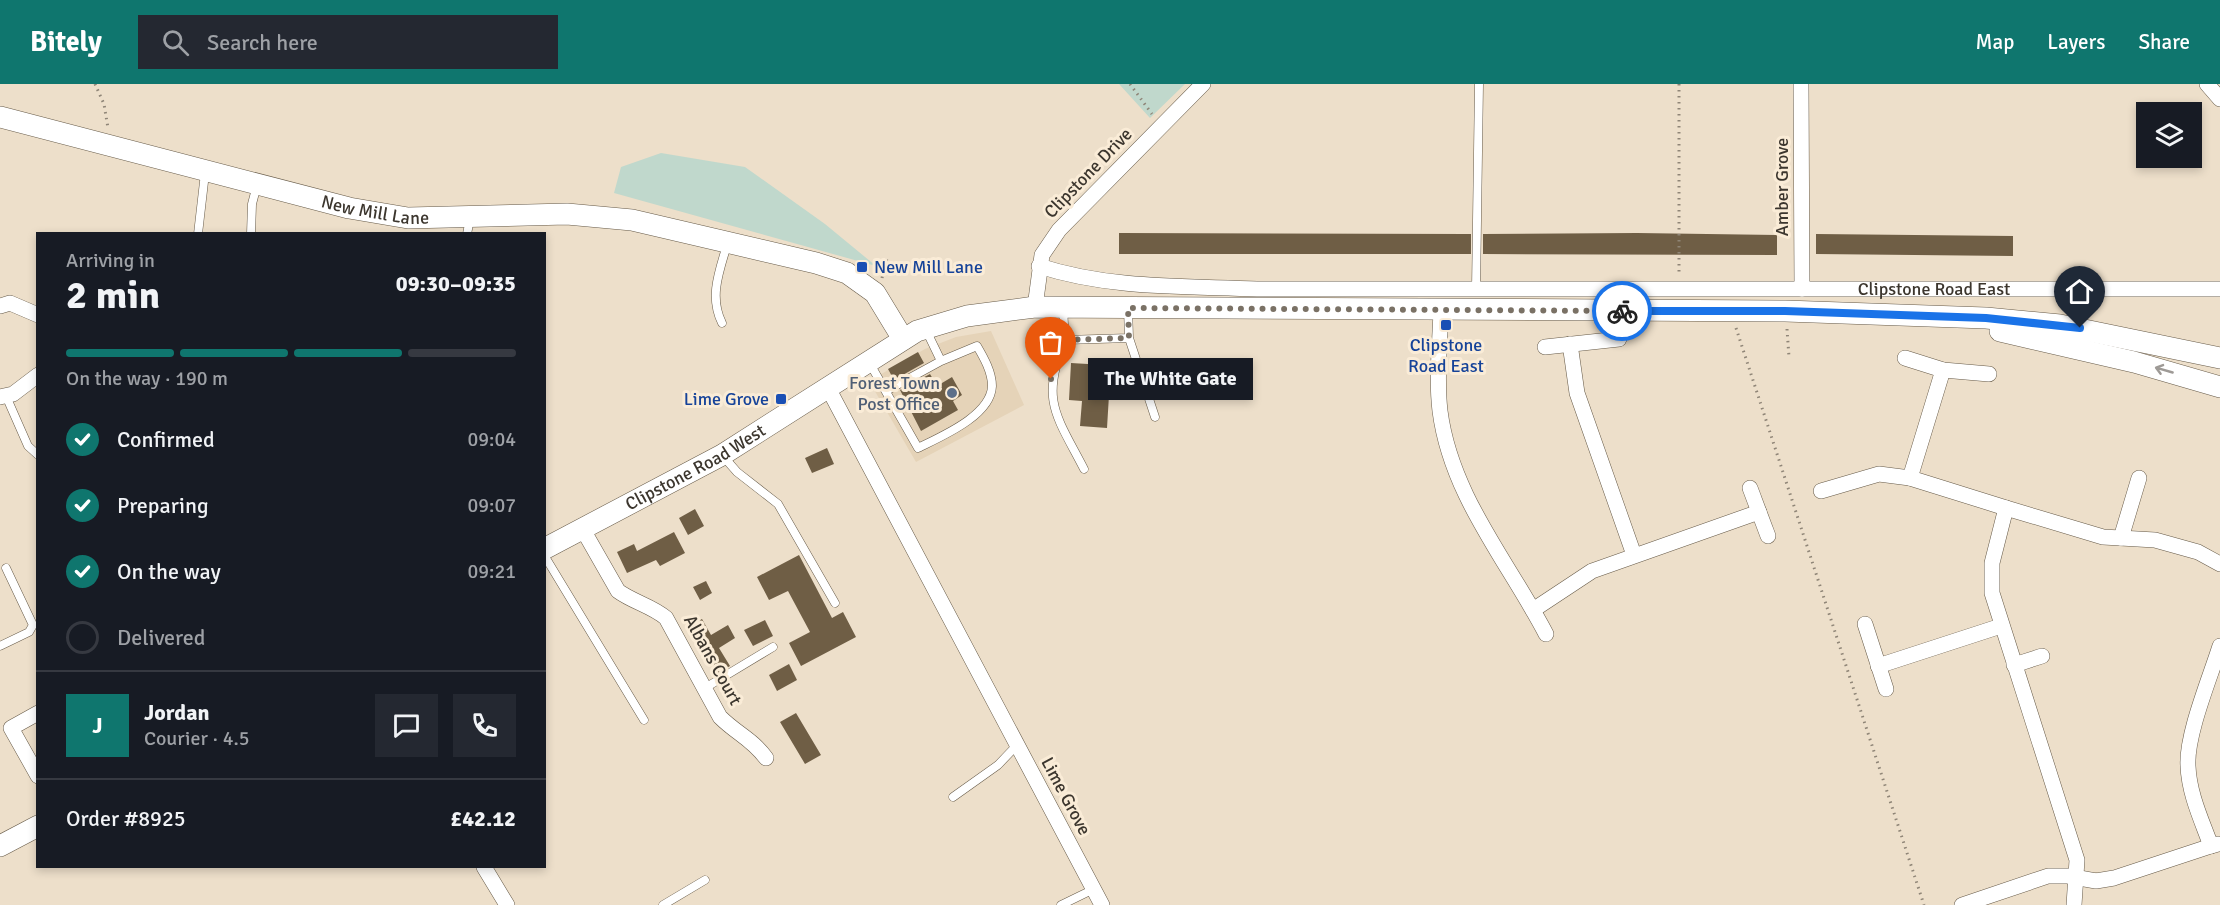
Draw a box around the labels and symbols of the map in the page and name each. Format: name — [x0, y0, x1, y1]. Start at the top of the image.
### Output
street label: Clipstone Drive — [1039, 123, 1137, 223]
street label: Amber Grove — [1771, 138, 1793, 236]
street label: New Mill Lane — [319, 190, 429, 229]
place label: New Mill Lane — [874, 256, 983, 278]
marker: New Mill Lane — [855, 260, 869, 274]
pin — [2054, 266, 2105, 328]
street label: Clipstone Road East — [1858, 278, 2010, 300]
courier — [1592, 281, 1652, 341]
pin — [1025, 317, 1076, 379]
marker: Clipstone Road East — [1439, 318, 1453, 332]
place label: Clipstone Road East — [1408, 334, 1484, 377]
callout: The White Gate — [1087, 358, 1252, 400]
one-way arrow — [2155, 364, 2174, 376]
place label: Forest Town Post Office — [849, 372, 940, 415]
marker: Forest Town Post Office — [945, 386, 959, 400]
place label: Lime Grove — [684, 388, 769, 410]
marker: Lime Grove — [774, 392, 788, 406]
street label: Clipstone Road West — [622, 419, 769, 515]
street label: Albans Court — [679, 611, 747, 709]
street label: Lime Grove — [1036, 753, 1096, 839]

